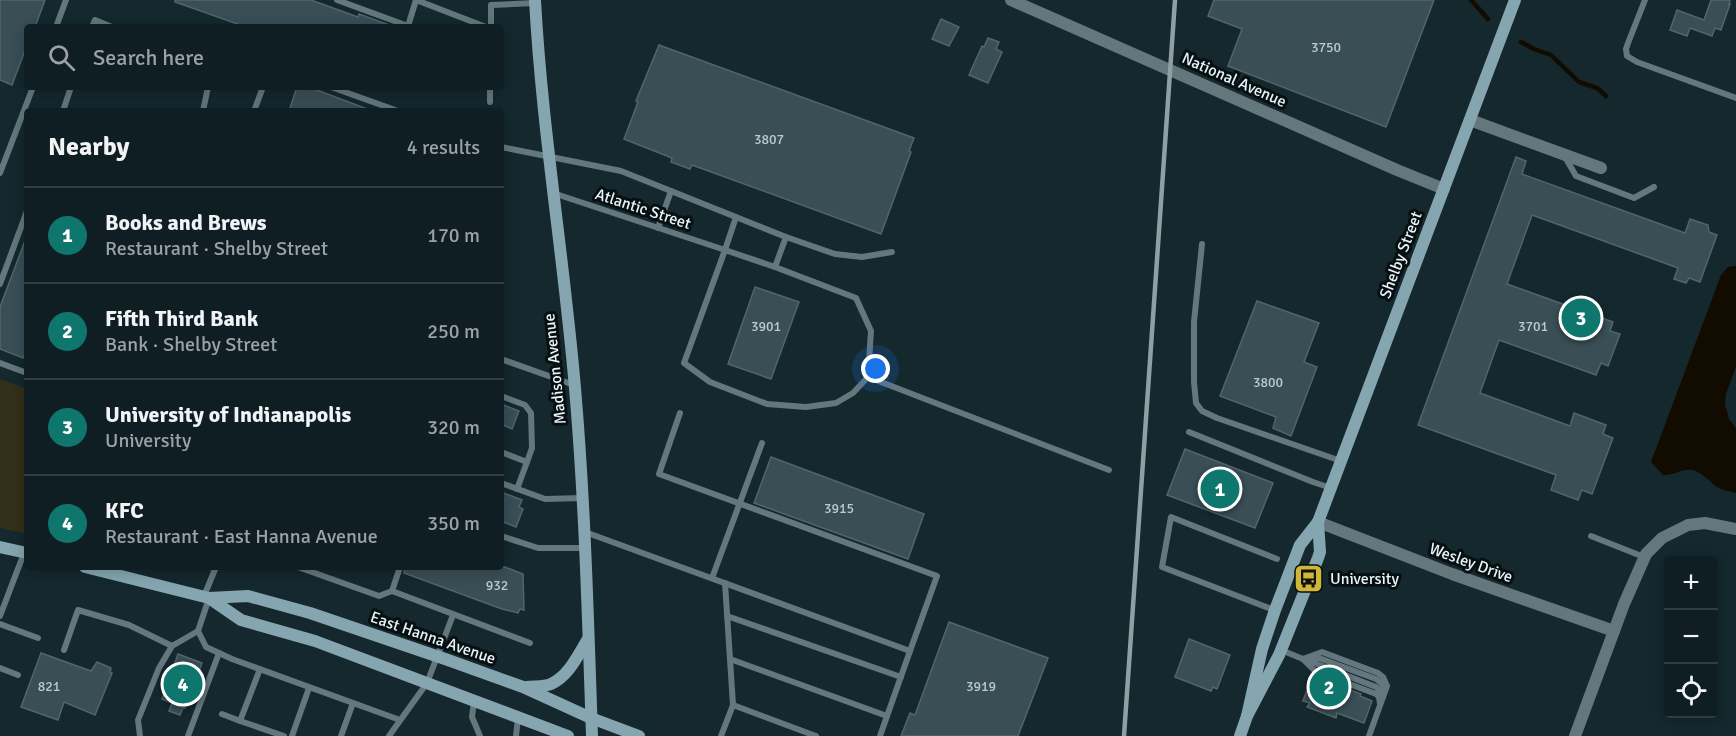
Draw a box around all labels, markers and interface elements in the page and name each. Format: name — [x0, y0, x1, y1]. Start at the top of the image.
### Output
search box — [24, 24, 504, 90]
house number: 3750 — [1311, 39, 1341, 56]
icon: search — [45, 41, 78, 74]
text: Search here — [93, 44, 204, 71]
street label: National Avenue — [1179, 48, 1289, 112]
text: Nearby — [48, 131, 129, 163]
house number: 3807 — [754, 131, 784, 148]
text: 4 results — [407, 135, 480, 160]
street label: Atlantic Street — [593, 184, 694, 234]
street label: Shelby Street — [1375, 208, 1427, 301]
text: Books and Brews — [105, 209, 267, 236]
text: 1 — [62, 223, 73, 248]
text: 170 m — [427, 223, 480, 248]
text: Restaurant · Shelby Street — [105, 236, 328, 261]
pin: 3 — [1562, 296, 1600, 340]
text: Fifth Third Bank — [105, 305, 258, 332]
street label: Madison Avenue — [539, 313, 571, 425]
house number: 3901 — [751, 318, 781, 335]
house number: 3701 — [1518, 318, 1548, 335]
text: 2 — [62, 319, 73, 344]
text: 250 m — [427, 319, 480, 344]
text: Bank · Shelby Street — [105, 332, 277, 357]
your location — [861, 354, 890, 383]
house number: 3800 — [1253, 374, 1283, 391]
text: University of Indianapolis — [105, 401, 351, 428]
text: 3 — [62, 415, 73, 440]
text: 320 m — [427, 415, 480, 440]
text: University — [105, 428, 191, 453]
pin: 1 — [1200, 466, 1240, 512]
text: KFC — [105, 497, 144, 524]
house number: 3915 — [824, 500, 854, 517]
text: 4 — [62, 511, 73, 536]
text: 350 m — [427, 511, 480, 536]
text: Restaurant · East Hanna Avenue — [105, 524, 378, 549]
street label: Wesley Drive — [1427, 539, 1515, 587]
map controls — [1664, 556, 1718, 718]
button: + — [1664, 556, 1718, 610]
bus stop icon: University — [1293, 563, 1325, 595]
place label: University — [1330, 569, 1400, 589]
house number: 932 — [486, 577, 508, 594]
street label: East Hanna Avenue — [368, 607, 498, 669]
button: − — [1664, 610, 1718, 664]
pin: 4 — [164, 662, 202, 706]
pin: 2 — [1310, 664, 1348, 710]
button: locate — [1664, 664, 1718, 718]
house number: 821 — [38, 678, 60, 695]
house number: 3919 — [966, 678, 996, 695]

